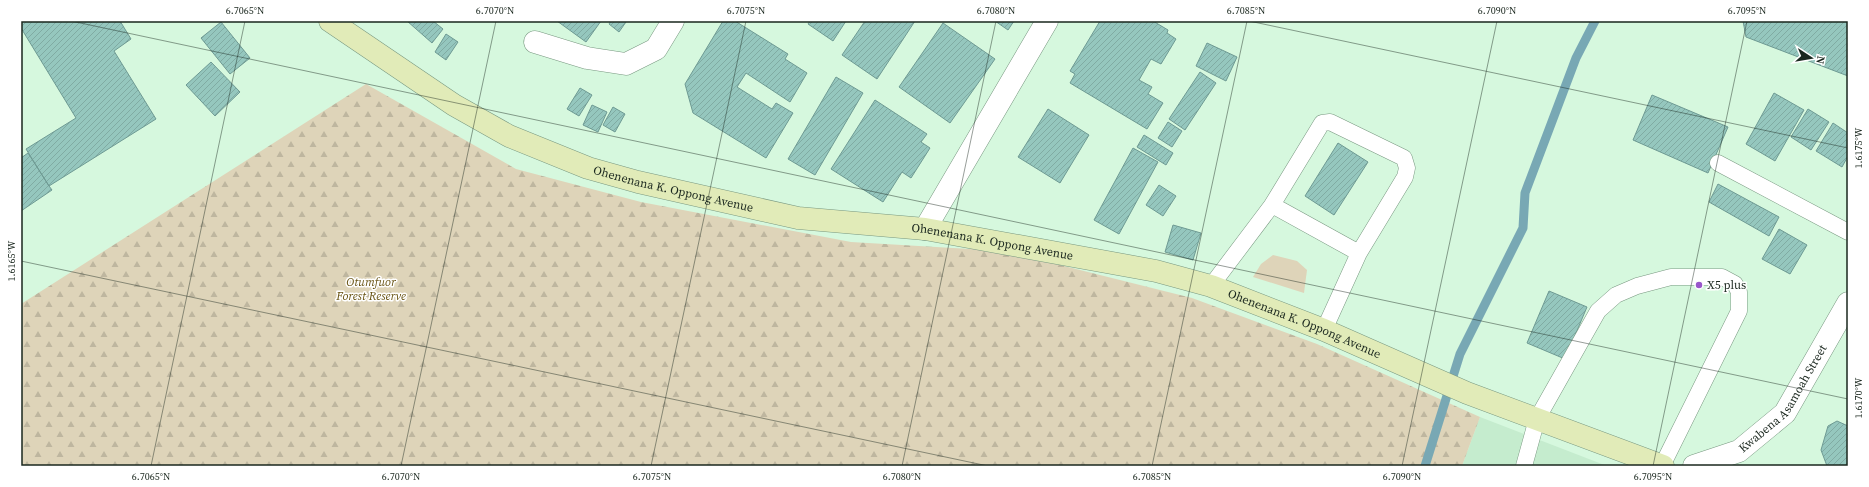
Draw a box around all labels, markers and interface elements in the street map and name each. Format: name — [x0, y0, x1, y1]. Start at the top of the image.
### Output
text: 6.7065°N — [226, 4, 264, 17]
text: 6.7070°N — [476, 4, 514, 17]
text: 6.7075°N — [727, 4, 765, 17]
text: 6.7080°N — [977, 4, 1015, 17]
text: 6.7085°N — [1227, 4, 1265, 17]
text: 6.7090°N — [1478, 4, 1516, 17]
text: 6.7095°N — [1728, 4, 1766, 17]
north arrow — [1791, 38, 1831, 78]
text: N — [1812, 54, 1828, 65]
text: 1.6175°W — [1852, 127, 1865, 168]
street label: Ohenenana K. Oppong Avenue — [592, 162, 755, 216]
street label: Ohenenana K. Oppong Avenue — [911, 220, 1074, 264]
text: 1.6165°W — [5, 240, 18, 281]
park label: Otumfuor Forest Reserve — [335, 274, 406, 304]
place label: X5 plus — [1707, 277, 1746, 293]
marker: X5 plus — [1694, 280, 1704, 290]
street label: Ohenenana K. Oppong Avenue — [1226, 285, 1383, 362]
street label: Kwabena Asamoah Street — [1735, 342, 1831, 456]
text: 1.6170°W — [1852, 377, 1865, 418]
text: 6.7065°N — [132, 470, 170, 483]
text: 6.7070°N — [382, 470, 420, 483]
text: 6.7075°N — [633, 470, 671, 483]
text: 6.7080°N — [883, 470, 921, 483]
text: 6.7085°N — [1133, 470, 1171, 483]
text: 6.7090°N — [1383, 470, 1421, 483]
text: 6.7095°N — [1634, 470, 1672, 483]

